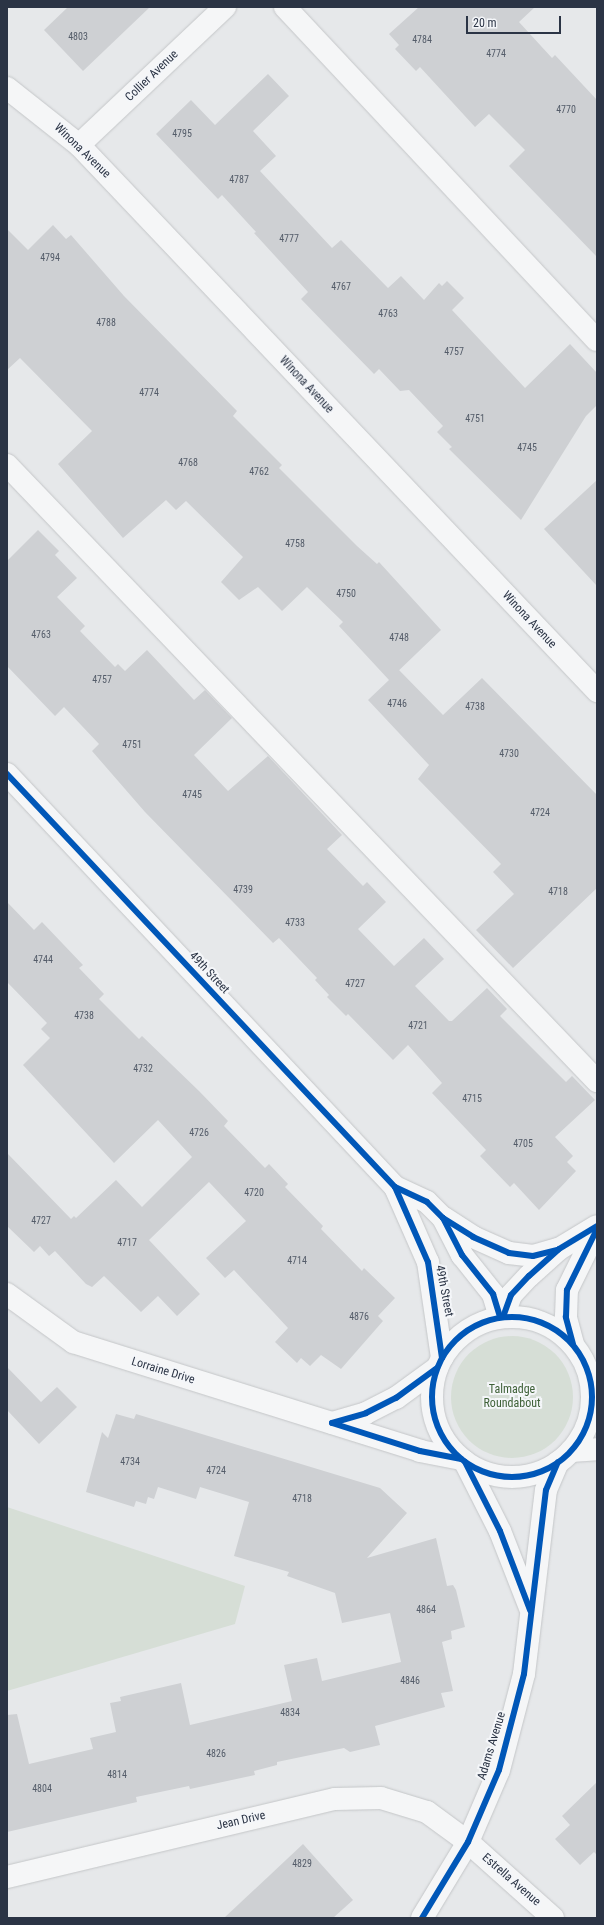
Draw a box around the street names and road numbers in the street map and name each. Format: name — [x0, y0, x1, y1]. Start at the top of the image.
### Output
street label: Collier Avenue — [123, 47, 181, 105]
street label: Winona Avenue — [51, 121, 113, 181]
street label: Winona Avenue — [276, 354, 336, 416]
street label: Winona Avenue — [499, 589, 559, 651]
street label: 49th Street — [186, 949, 232, 997]
street label: 49th Street — [432, 1264, 456, 1318]
street label: Lorraine Drive — [130, 1355, 196, 1387]
street label: Adams Avenue — [475, 1710, 509, 1782]
street label: Jean Drive — [215, 1808, 267, 1834]
street label: Estrella Avenue — [479, 1851, 543, 1909]

